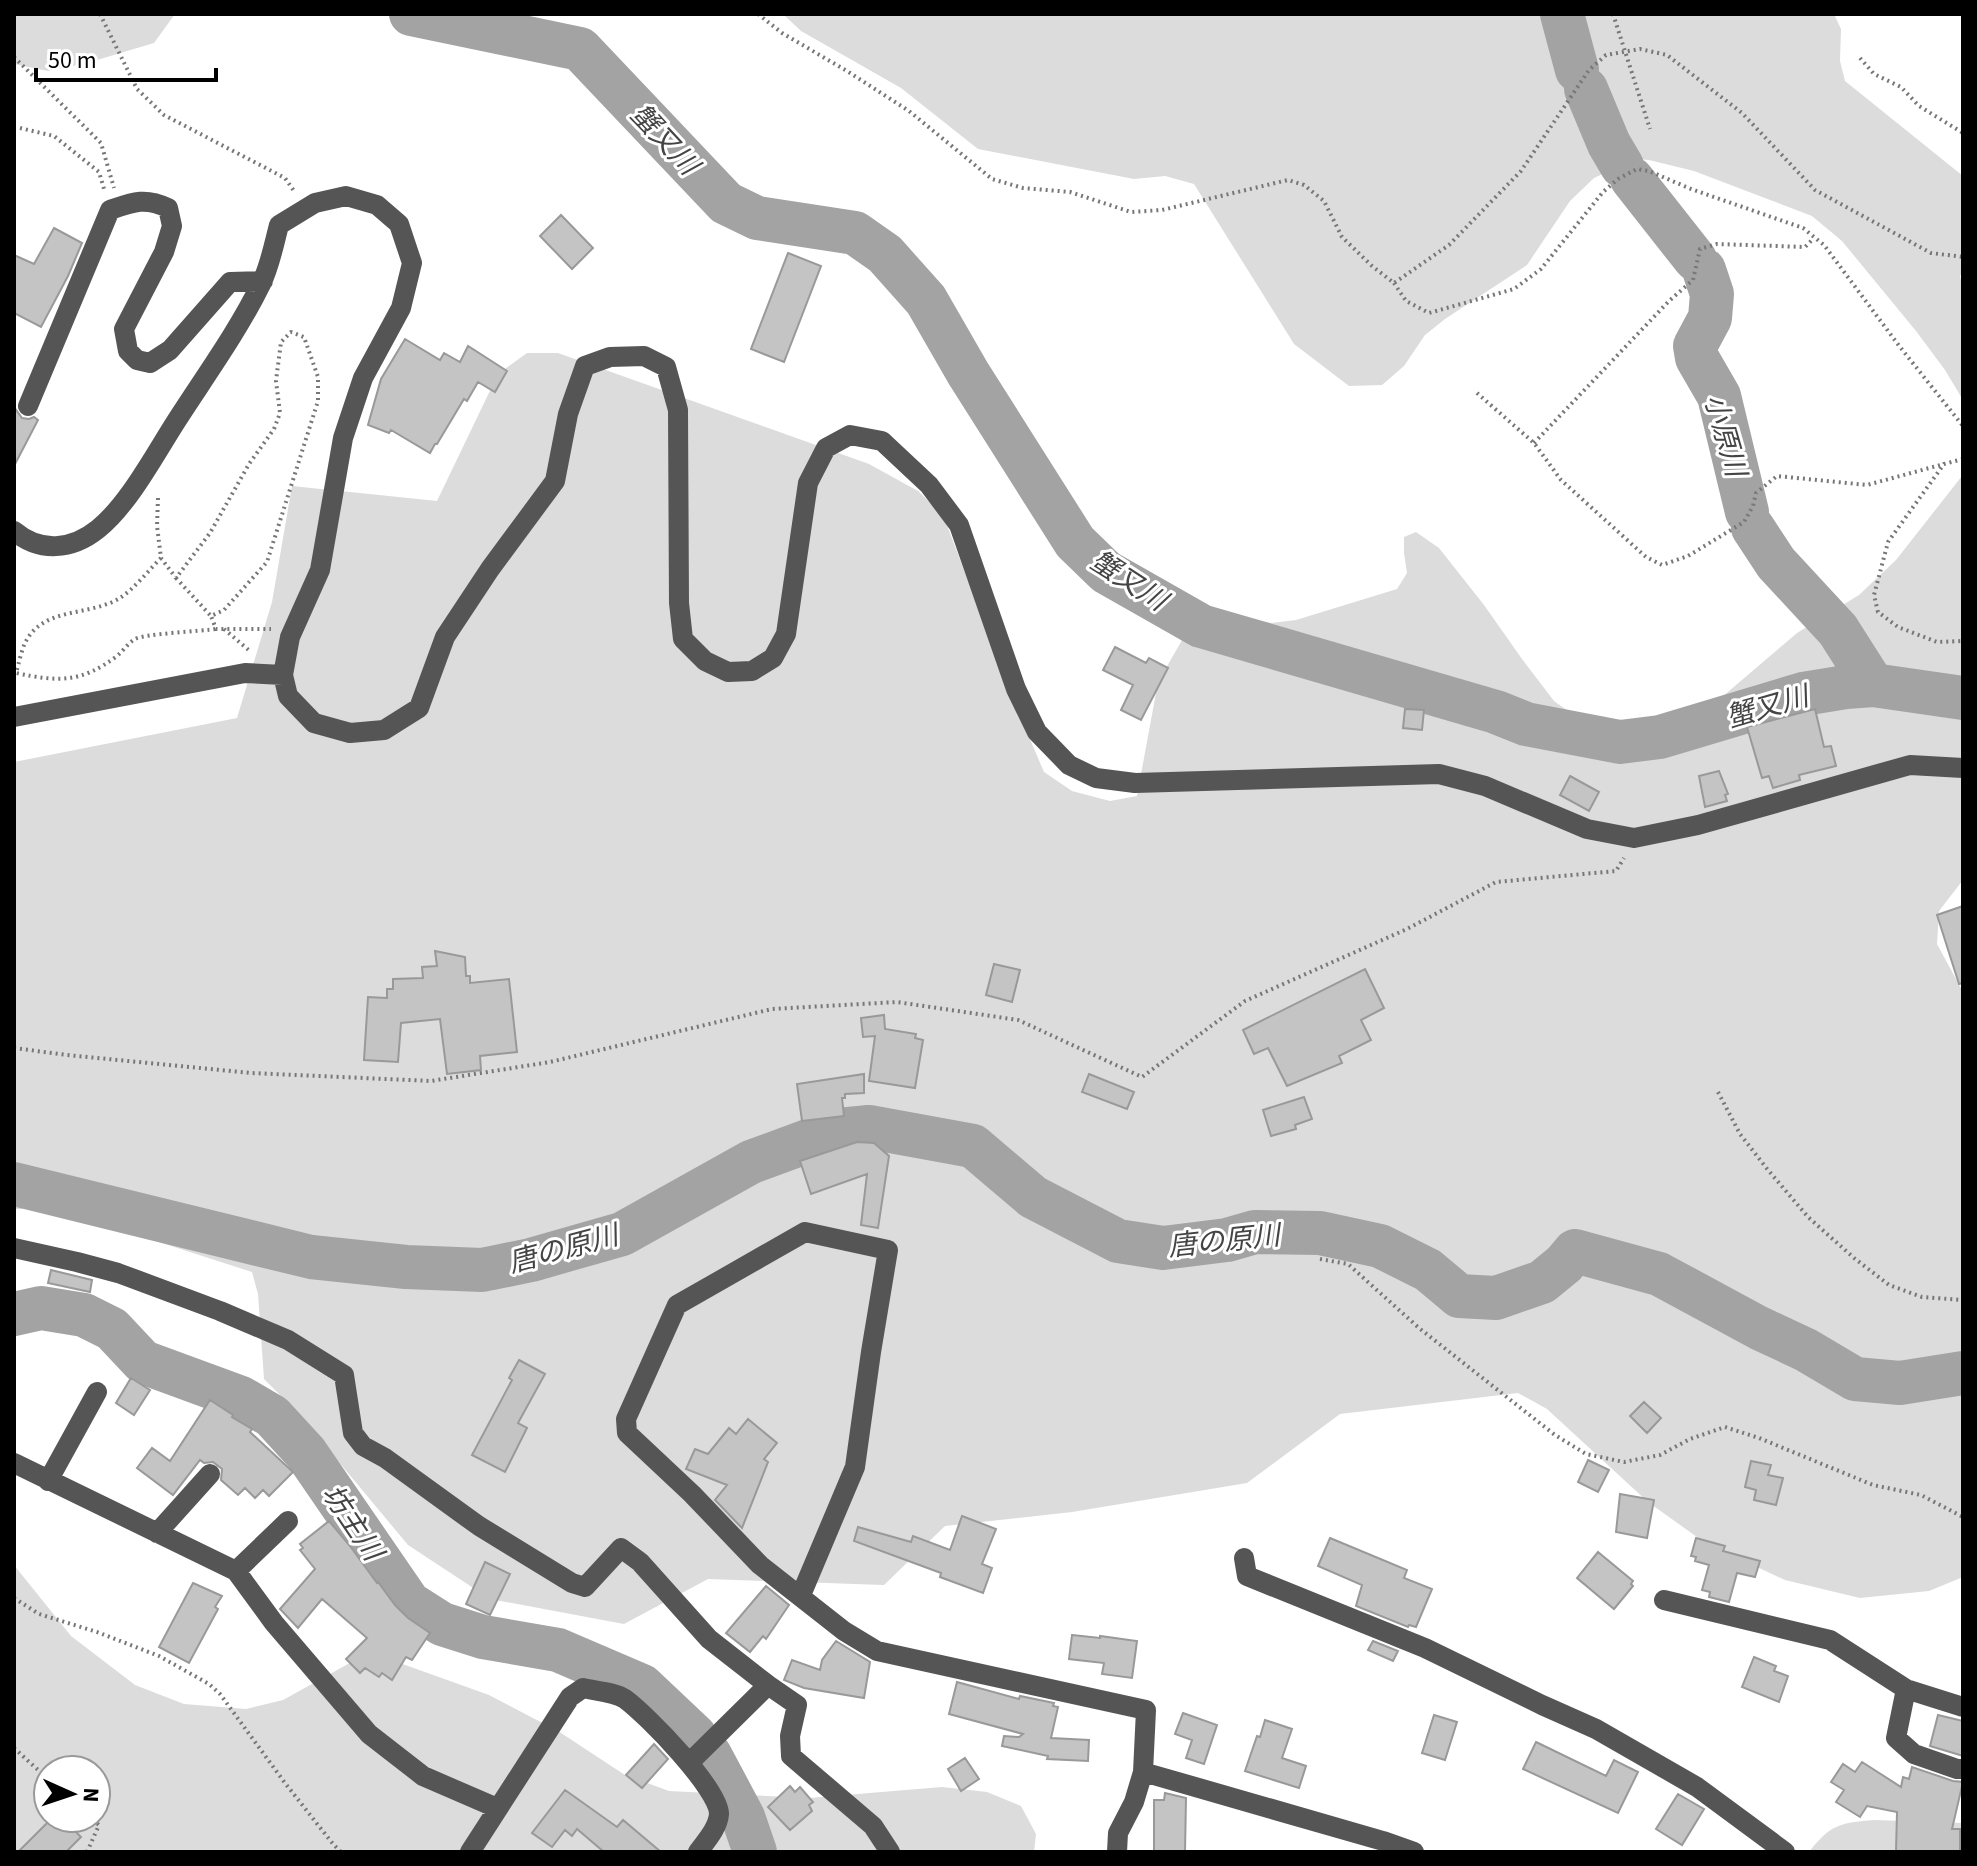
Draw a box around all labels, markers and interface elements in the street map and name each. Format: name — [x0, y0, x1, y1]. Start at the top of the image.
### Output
scale bar — [36, 32, 216, 82]
text: 50 m — [48, 43, 97, 78]
water label: 蟹又川 — [621, 95, 710, 186]
water label: 小原川 — [1694, 389, 1757, 484]
water label: 蟹又川 — [1082, 541, 1177, 622]
water label: 蟹又川 — [1721, 675, 1816, 738]
water label: 唐の原川 — [504, 1214, 625, 1283]
water label: 唐の原川 — [1166, 1215, 1285, 1267]
water label: 坊主川 — [312, 1477, 394, 1571]
north arrow — [32, 1754, 112, 1834]
text: N — [75, 1787, 107, 1803]

